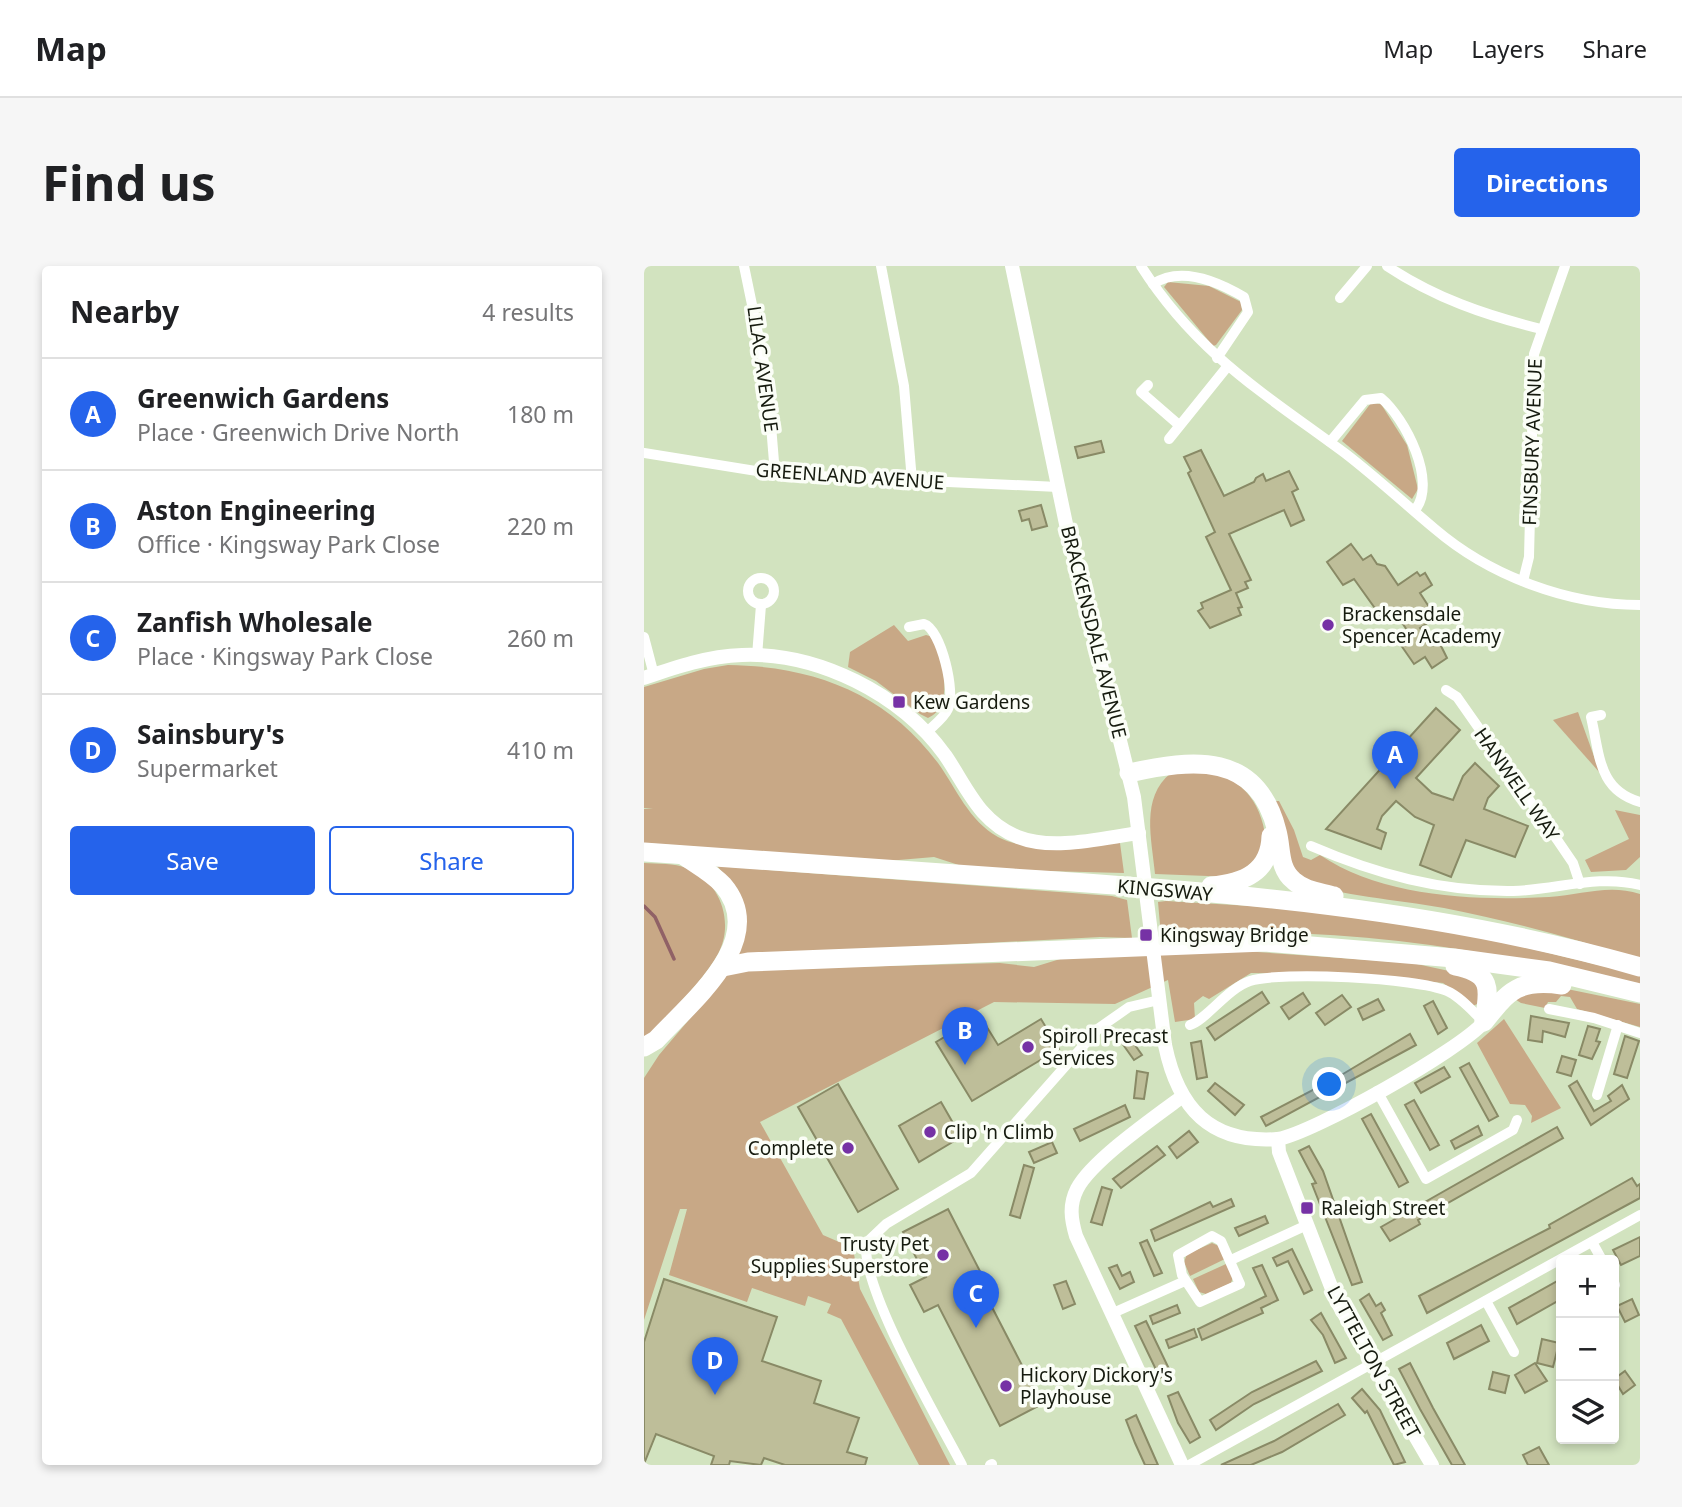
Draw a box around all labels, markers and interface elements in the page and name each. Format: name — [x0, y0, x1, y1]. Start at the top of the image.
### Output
text: Map — [35, 26, 107, 71]
text: Map — [1383, 32, 1433, 65]
text: Layers — [1471, 32, 1545, 65]
text: Share — [1583, 32, 1647, 65]
button: Directions — [1454, 148, 1640, 217]
text: Find us — [42, 149, 216, 215]
text: Nearby — [70, 291, 179, 332]
text: 4 results — [482, 296, 574, 328]
street label: LILAC AVENUE — [741, 304, 785, 434]
street label: FINSBURY AVENUE — [1516, 358, 1548, 526]
text: Greenwich Gardens — [137, 380, 389, 416]
text: A — [85, 398, 101, 430]
text: 180 m — [507, 398, 574, 430]
text: Place · Greenwich Drive North — [137, 416, 459, 448]
street label: GREENLAND AVENUE — [755, 456, 945, 496]
text: Aston Engineering — [137, 492, 376, 528]
text: B — [85, 510, 101, 542]
text: 220 m — [507, 510, 574, 542]
street label: BRACKENSDALE AVENUE — [1055, 523, 1133, 741]
text: Office · Kingsway Park Close — [137, 528, 440, 560]
place label: Brackensdale Spencer Academy — [1342, 601, 1501, 649]
text: Zanfish Wholesale — [137, 604, 373, 640]
marker: Brackensdale Spencer Academy — [1320, 617, 1336, 633]
text: C — [86, 622, 100, 654]
text: 260 m — [507, 622, 574, 654]
text: Place · Kingsway Park Close — [137, 640, 433, 672]
place label: Kew Gardens — [913, 689, 1030, 715]
marker: Kew Gardens — [891, 694, 907, 710]
text: Sainsbury's — [137, 716, 285, 752]
street label: HANWELL WAY — [1468, 722, 1566, 846]
pin: A — [1372, 731, 1418, 789]
text: D — [85, 734, 101, 766]
text: 410 m — [507, 734, 574, 766]
text: Supermarket — [137, 752, 278, 784]
button: Save — [70, 826, 315, 895]
button: Share — [329, 826, 574, 895]
street label: KINGSWAY — [1116, 873, 1214, 907]
place label: Kingsway Bridge — [1160, 922, 1309, 948]
marker: Kingsway Bridge — [1138, 927, 1154, 943]
pin: B — [942, 1007, 988, 1065]
place label: Spiroll Precast Services — [1042, 1023, 1168, 1071]
marker: Spiroll Precast Services — [1020, 1039, 1036, 1055]
your location — [1312, 1067, 1346, 1101]
place label: Clip 'n Climb — [944, 1119, 1054, 1145]
marker: Clip 'n Climb — [922, 1124, 938, 1140]
place label: Complete — [748, 1135, 834, 1161]
marker: Complete — [840, 1140, 856, 1156]
place label: Raleigh Street — [1321, 1195, 1446, 1221]
marker: Raleigh Street — [1299, 1200, 1315, 1216]
place label: Trusty Pet Supplies Superstore — [751, 1231, 929, 1279]
marker: Trusty Pet Supplies Superstore — [935, 1247, 951, 1263]
map controls — [1556, 1255, 1619, 1444]
button: + — [1556, 1255, 1619, 1318]
pin: C — [953, 1270, 999, 1328]
street label: LYTTELTON STREET — [1321, 1281, 1427, 1443]
button: − — [1556, 1318, 1619, 1381]
pin: D — [692, 1337, 738, 1395]
place label: Hickory Dickory's Playhouse — [1020, 1362, 1173, 1410]
marker: Hickory Dickory's Playhouse — [998, 1378, 1014, 1394]
button: layers — [1556, 1381, 1619, 1444]

